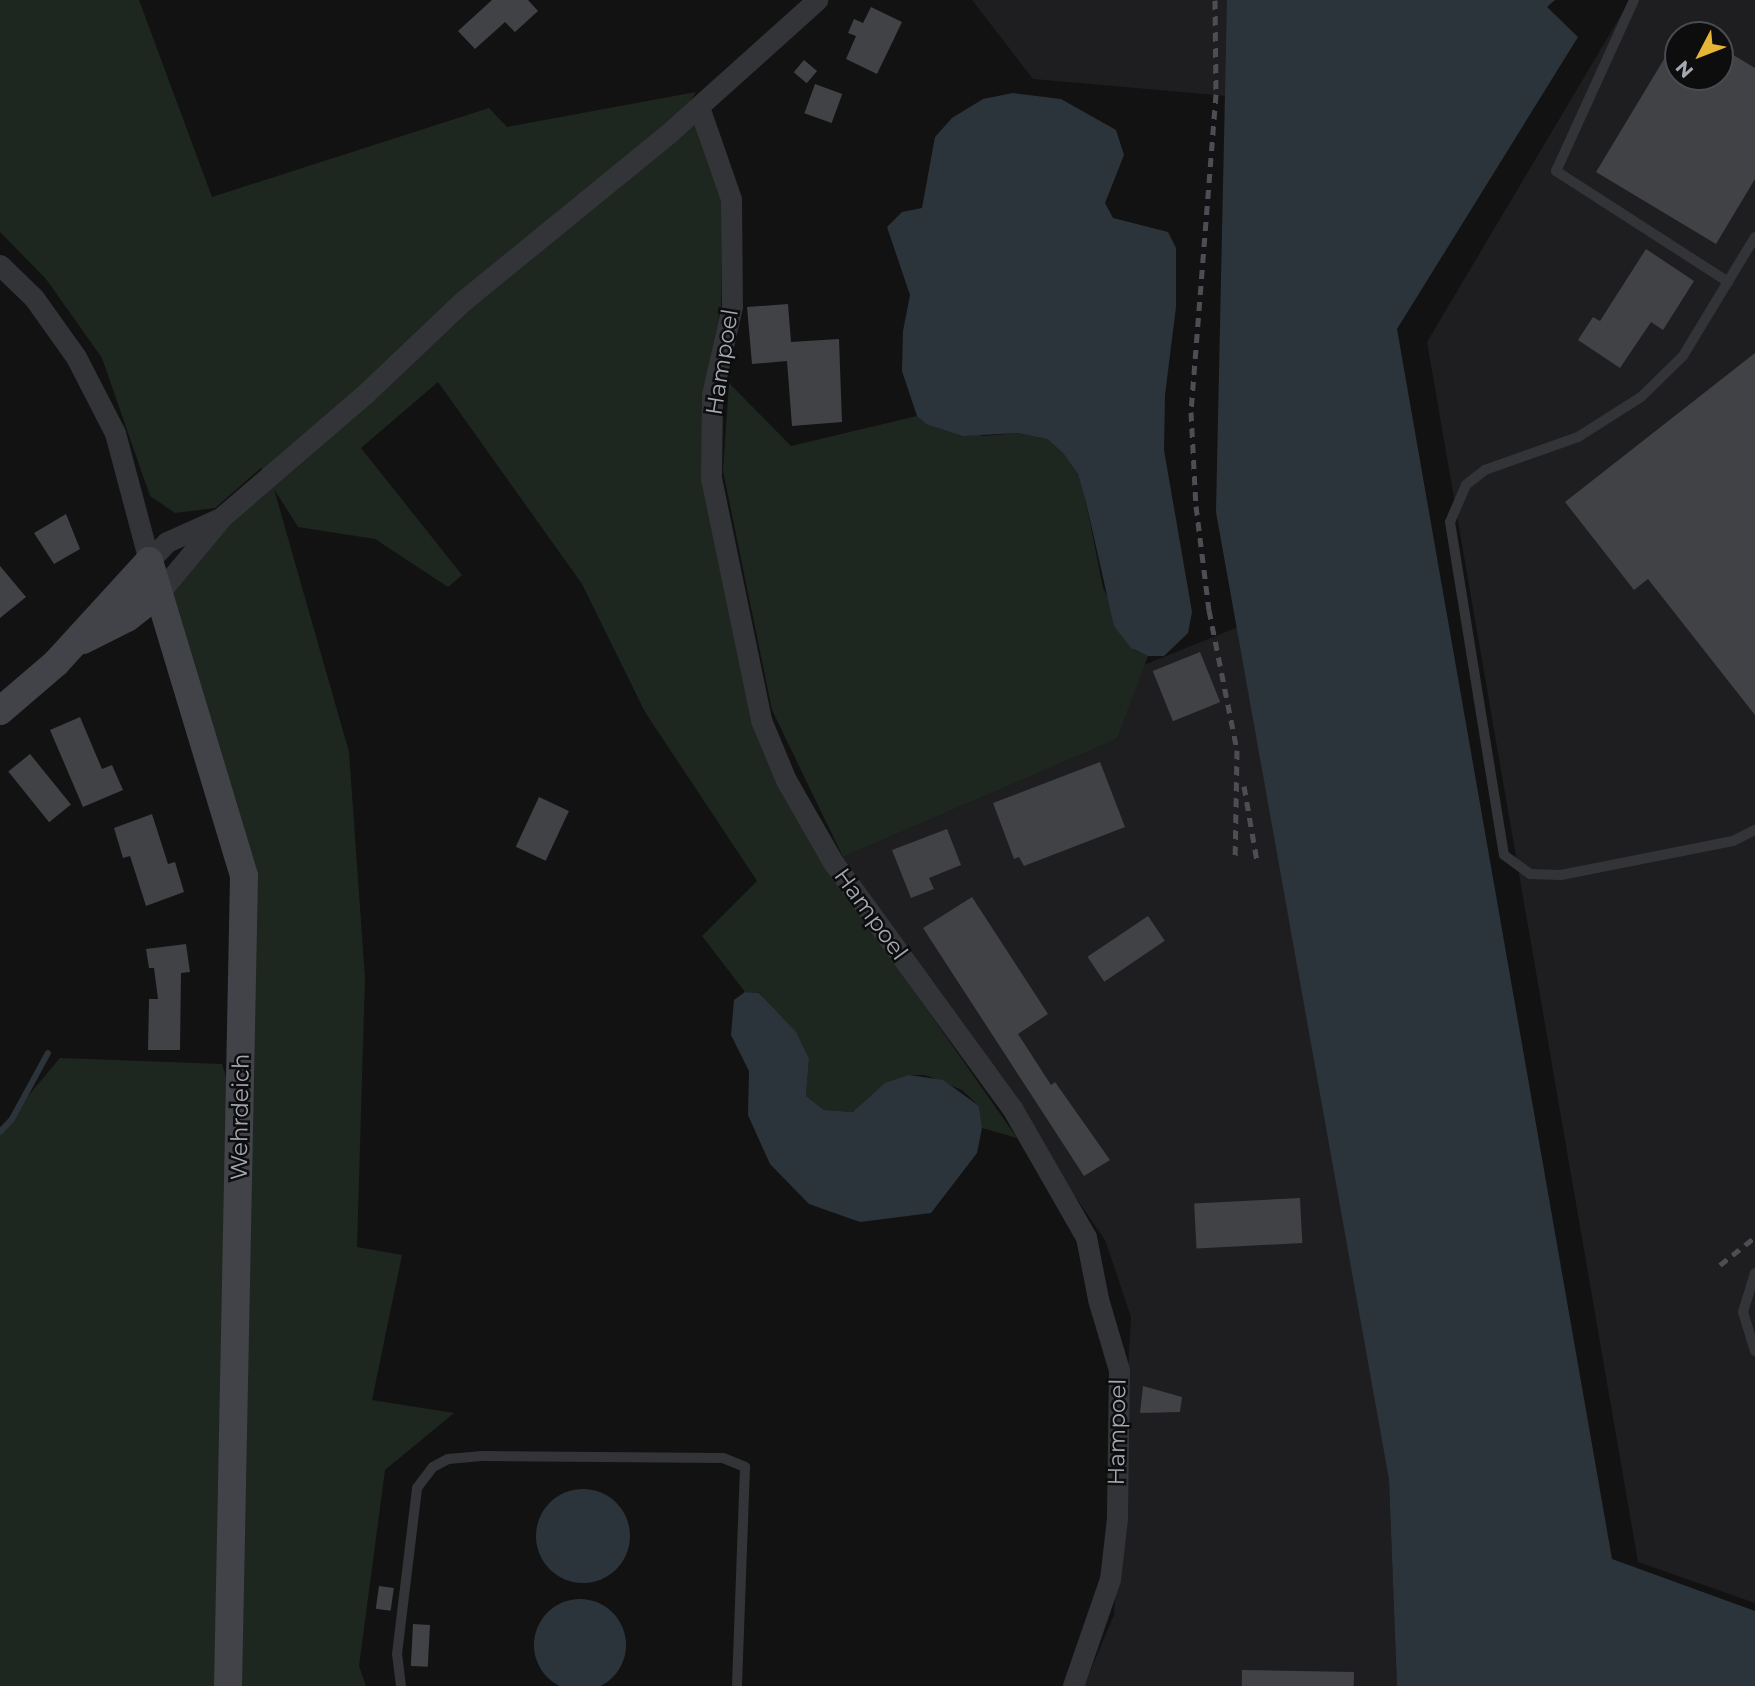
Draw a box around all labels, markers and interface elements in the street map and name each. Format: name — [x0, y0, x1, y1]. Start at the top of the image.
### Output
north arrow — [1664, 21, 1734, 91]
text: N — [1671, 56, 1698, 82]
street label: Hampoel — [700, 307, 744, 417]
street label: Hampoel — [828, 863, 914, 965]
street label: Wehrdeich — [225, 1053, 255, 1181]
street label: Hampoel — [1102, 1378, 1132, 1486]

